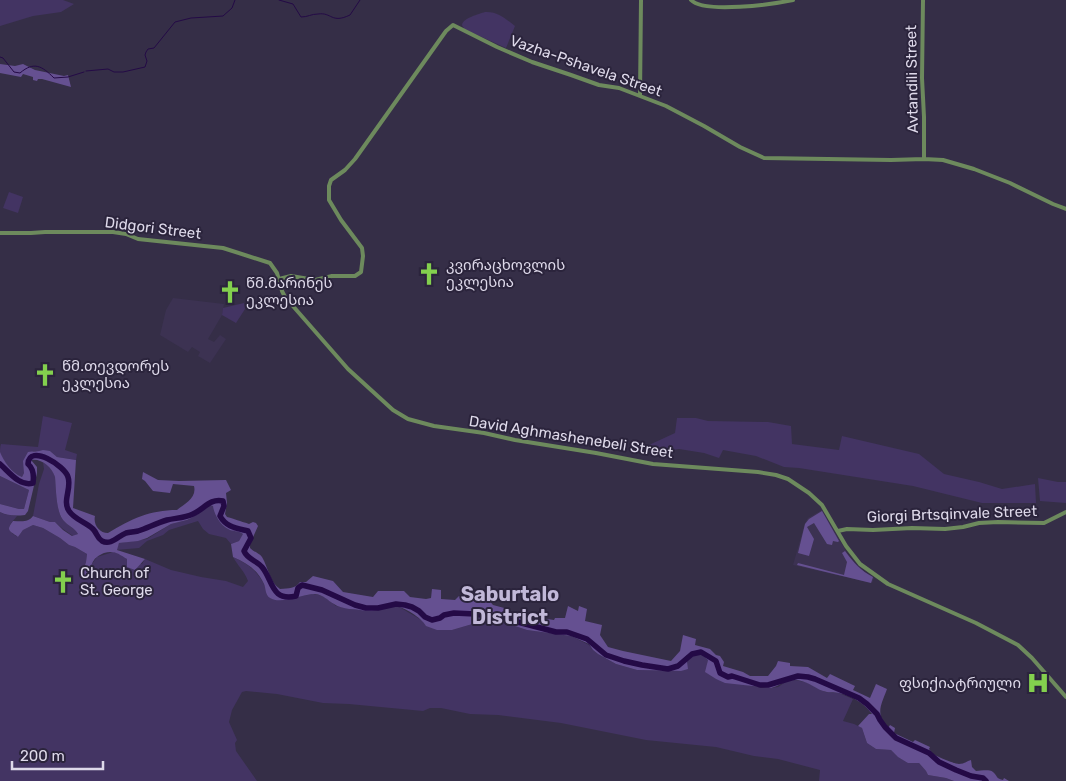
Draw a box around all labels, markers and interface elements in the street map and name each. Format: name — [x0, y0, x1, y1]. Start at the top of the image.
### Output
street label: Avtandili Street — [902, 25, 922, 133]
street label: Vazha-Pshavela Street — [508, 32, 664, 101]
street label: Didgori Street — [104, 213, 202, 243]
place label: კვირაცხოვლის ეკლესია — [446, 256, 565, 291]
church icon: კვირაცხოვლის ეკლესია — [416, 261, 442, 287]
place label: წმ.მარინეს ეკლესია — [246, 274, 333, 309]
church icon: წმ.მარინეს ეკლესია — [217, 279, 243, 305]
place label: წმ.თევდორეს ეკლესია — [62, 357, 169, 392]
church icon: წმ.თევდორეს ეკლესია — [32, 362, 58, 388]
street label: David Aghmashenebeli Street — [468, 412, 675, 462]
street label: Giorgi Brtsqinvale Street — [867, 502, 1038, 526]
place label: Church of St. George — [80, 564, 153, 599]
church icon: Church of St. George — [50, 569, 76, 595]
district label: Saburtalo District — [461, 582, 559, 629]
hospital icon: ფსიქიატრიული — [1025, 670, 1051, 696]
place label: ფსიქიატრიული — [899, 674, 1021, 692]
scale bar — [12, 738, 104, 770]
text: 200 m — [20, 747, 65, 765]

